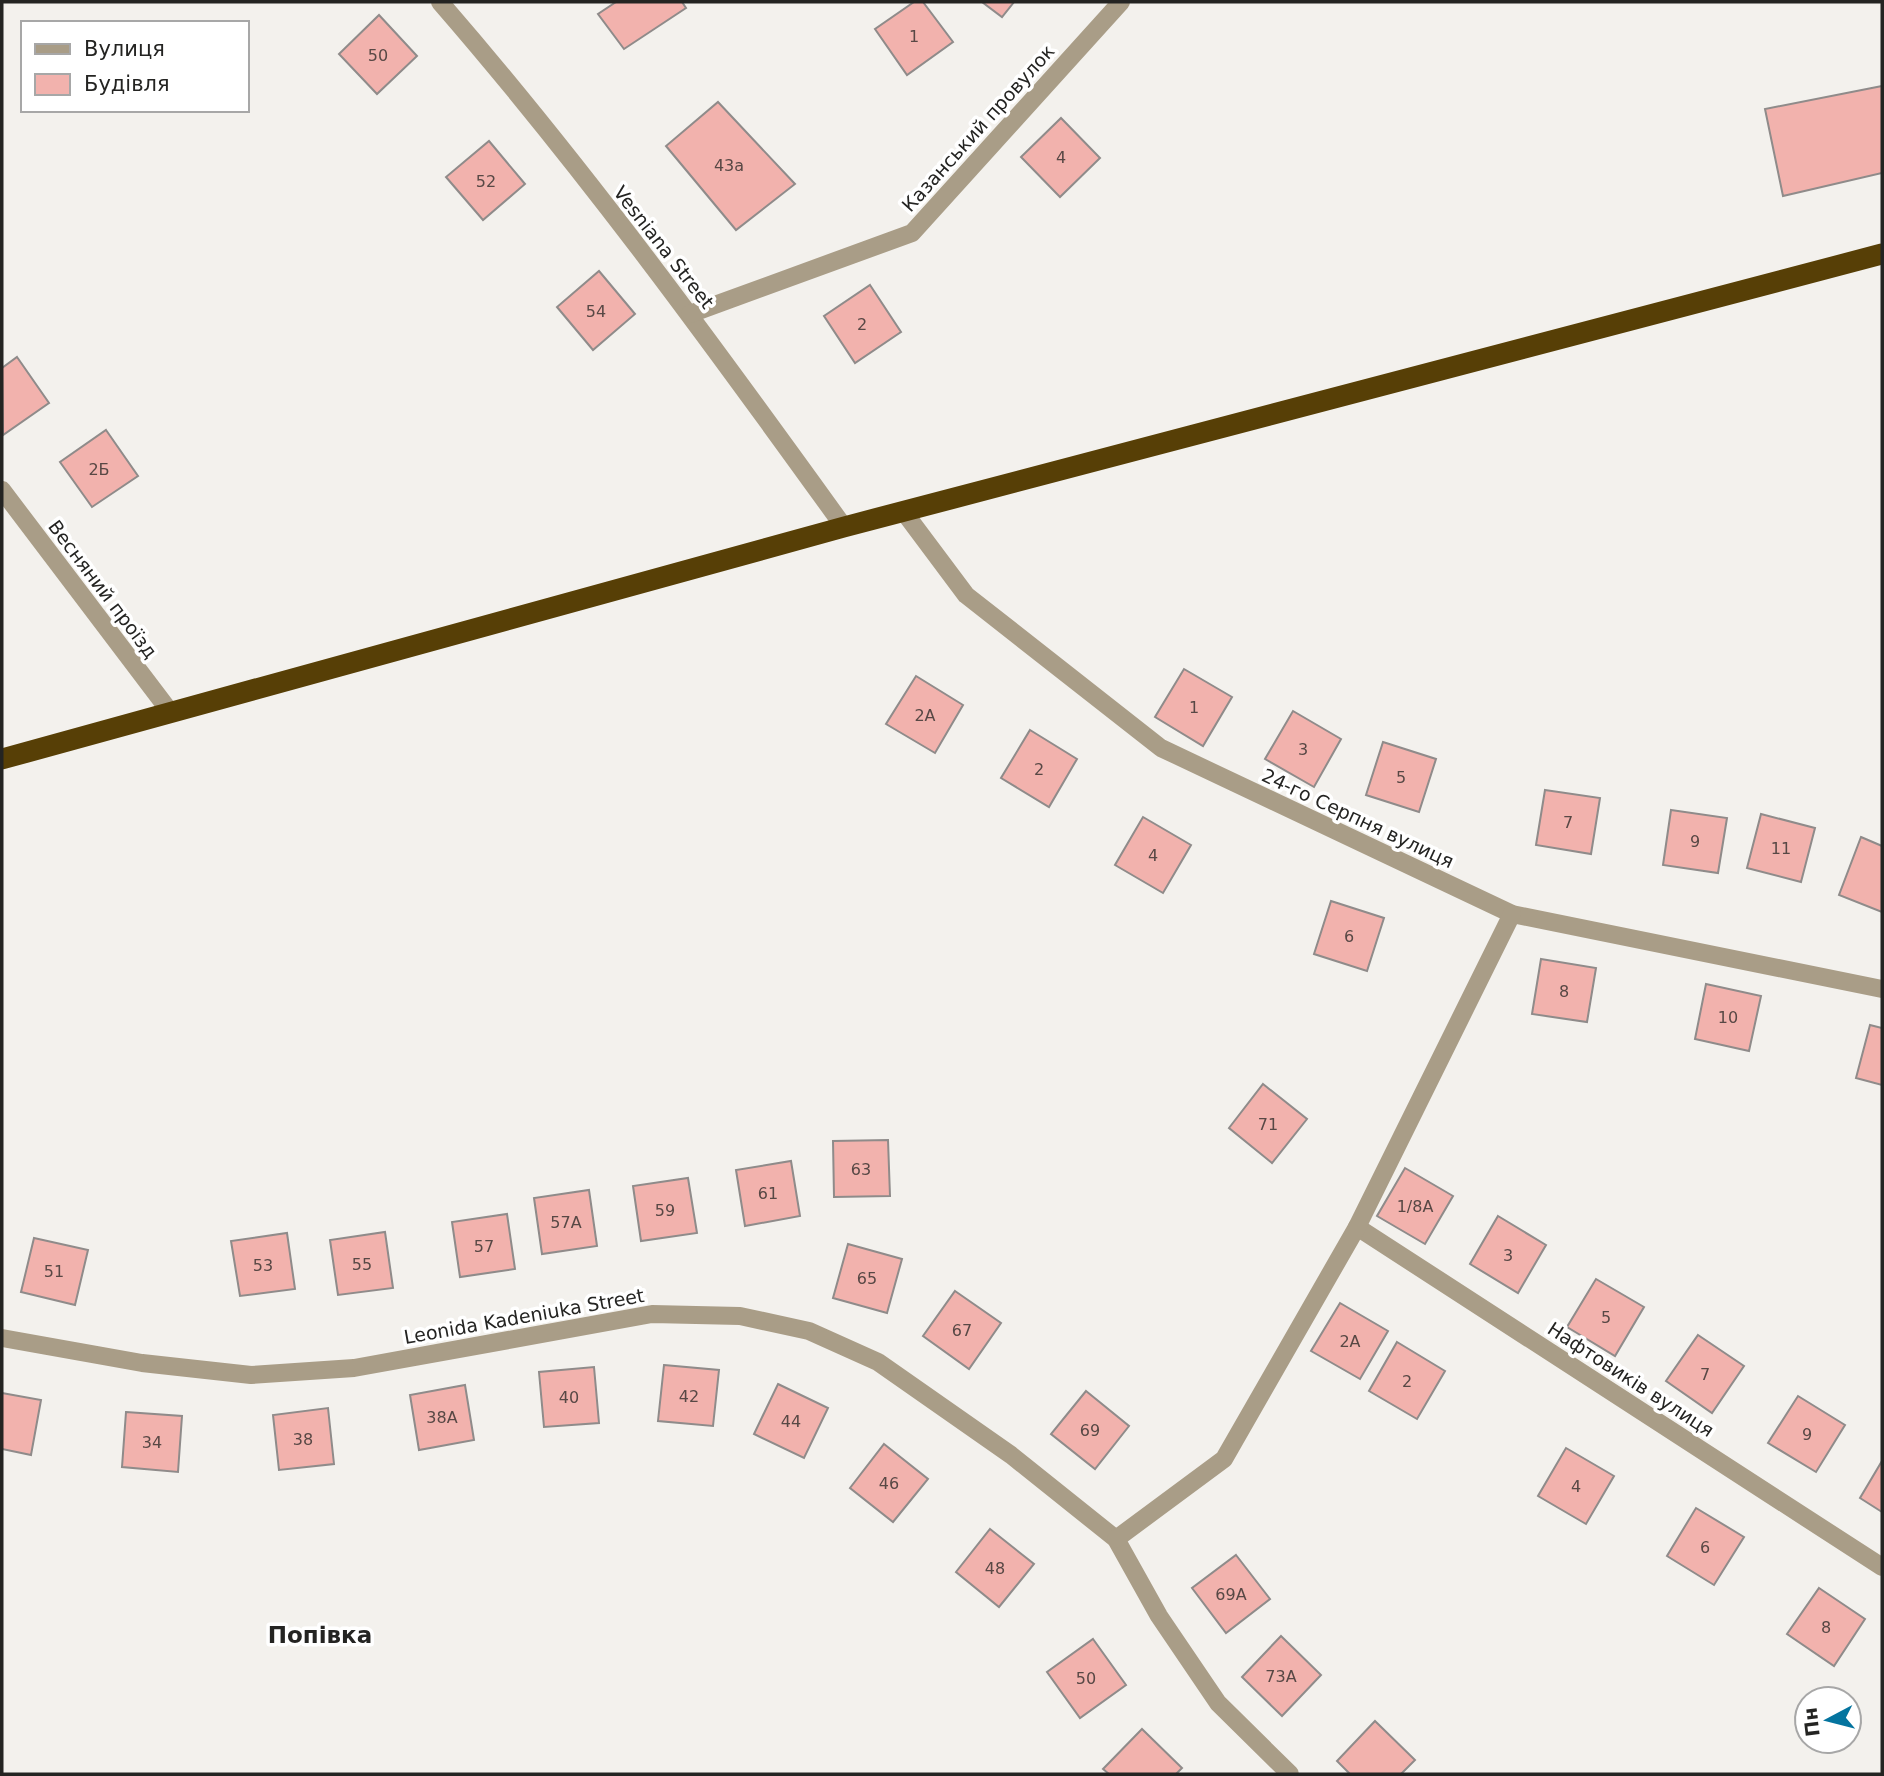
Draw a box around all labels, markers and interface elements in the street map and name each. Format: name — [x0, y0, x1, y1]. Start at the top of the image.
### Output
legend — [21, 21, 248, 112]
house number: 1 — [909, 27, 919, 46]
text: Вулиця — [84, 37, 165, 61]
street label: Казанський провулок — [897, 40, 1059, 216]
house number: 50 — [368, 46, 388, 65]
text: Будівля — [84, 72, 170, 96]
house number: 4 — [1056, 148, 1066, 167]
house number: 43а — [714, 156, 744, 175]
house number: 52 — [476, 172, 496, 191]
street label: Vesniana Street — [609, 181, 719, 313]
house number: 54 — [586, 302, 606, 321]
house number: 2 — [857, 315, 867, 334]
house number: 2Б — [88, 460, 110, 479]
street label: Весняний проїзд — [44, 516, 162, 662]
house number: 1 — [1189, 698, 1199, 717]
house number: 2А — [914, 706, 936, 725]
house number: 3 — [1298, 740, 1308, 759]
house number: 2 — [1034, 760, 1044, 779]
street label: 24-го Серпня вулиця — [1259, 764, 1457, 872]
house number: 5 — [1396, 768, 1406, 787]
house number: 7 — [1563, 813, 1573, 832]
house number: 9 — [1690, 832, 1700, 851]
house number: 11 — [1771, 839, 1791, 858]
house number: 4 — [1148, 846, 1158, 865]
house number: 6 — [1344, 927, 1354, 946]
house number: 8 — [1559, 982, 1569, 1001]
house number: 10 — [1718, 1008, 1738, 1027]
house number: 71 — [1258, 1115, 1278, 1134]
house number: 63 — [851, 1160, 871, 1179]
house number: 61 — [758, 1184, 778, 1203]
house number: 1/8А — [1397, 1197, 1433, 1216]
house number: 59 — [655, 1201, 675, 1220]
house number: 57А — [550, 1213, 582, 1232]
house number: 57 — [474, 1237, 494, 1256]
house number: 3 — [1503, 1246, 1513, 1265]
house number: 55 — [352, 1255, 372, 1274]
house number: 53 — [253, 1256, 273, 1275]
house number: 51 — [44, 1262, 64, 1281]
house number: 65 — [857, 1269, 877, 1288]
street label: Leonida Kadeniuka Street — [402, 1284, 646, 1348]
house number: 5 — [1601, 1308, 1611, 1327]
street label: Нафтовиків вулиця — [1544, 1317, 1718, 1441]
house number: 67 — [952, 1321, 972, 1340]
house number: 2А — [1339, 1332, 1361, 1351]
house number: 7 — [1700, 1365, 1710, 1384]
house number: 2 — [1402, 1372, 1412, 1391]
house number: 42 — [679, 1387, 699, 1406]
house number: 40 — [559, 1388, 579, 1407]
house number: 38А — [426, 1408, 458, 1427]
house number: 44 — [781, 1412, 801, 1431]
house number: 69 — [1080, 1421, 1100, 1440]
house number: 9 — [1802, 1425, 1812, 1444]
house number: 38 — [293, 1430, 313, 1449]
house number: 34 — [142, 1433, 162, 1452]
house number: 46 — [879, 1474, 899, 1493]
house number: 4 — [1571, 1477, 1581, 1496]
house number: 6 — [1700, 1538, 1710, 1557]
house number: 48 — [985, 1559, 1005, 1578]
house number: 69А — [1215, 1585, 1247, 1604]
house number: 8 — [1821, 1618, 1831, 1637]
district label: Попівка — [268, 1622, 372, 1648]
house number: 73А — [1265, 1667, 1297, 1686]
house number: 50 — [1076, 1669, 1096, 1688]
north arrow — [1793, 1685, 1863, 1755]
text: Пн — [1798, 1706, 1824, 1738]

